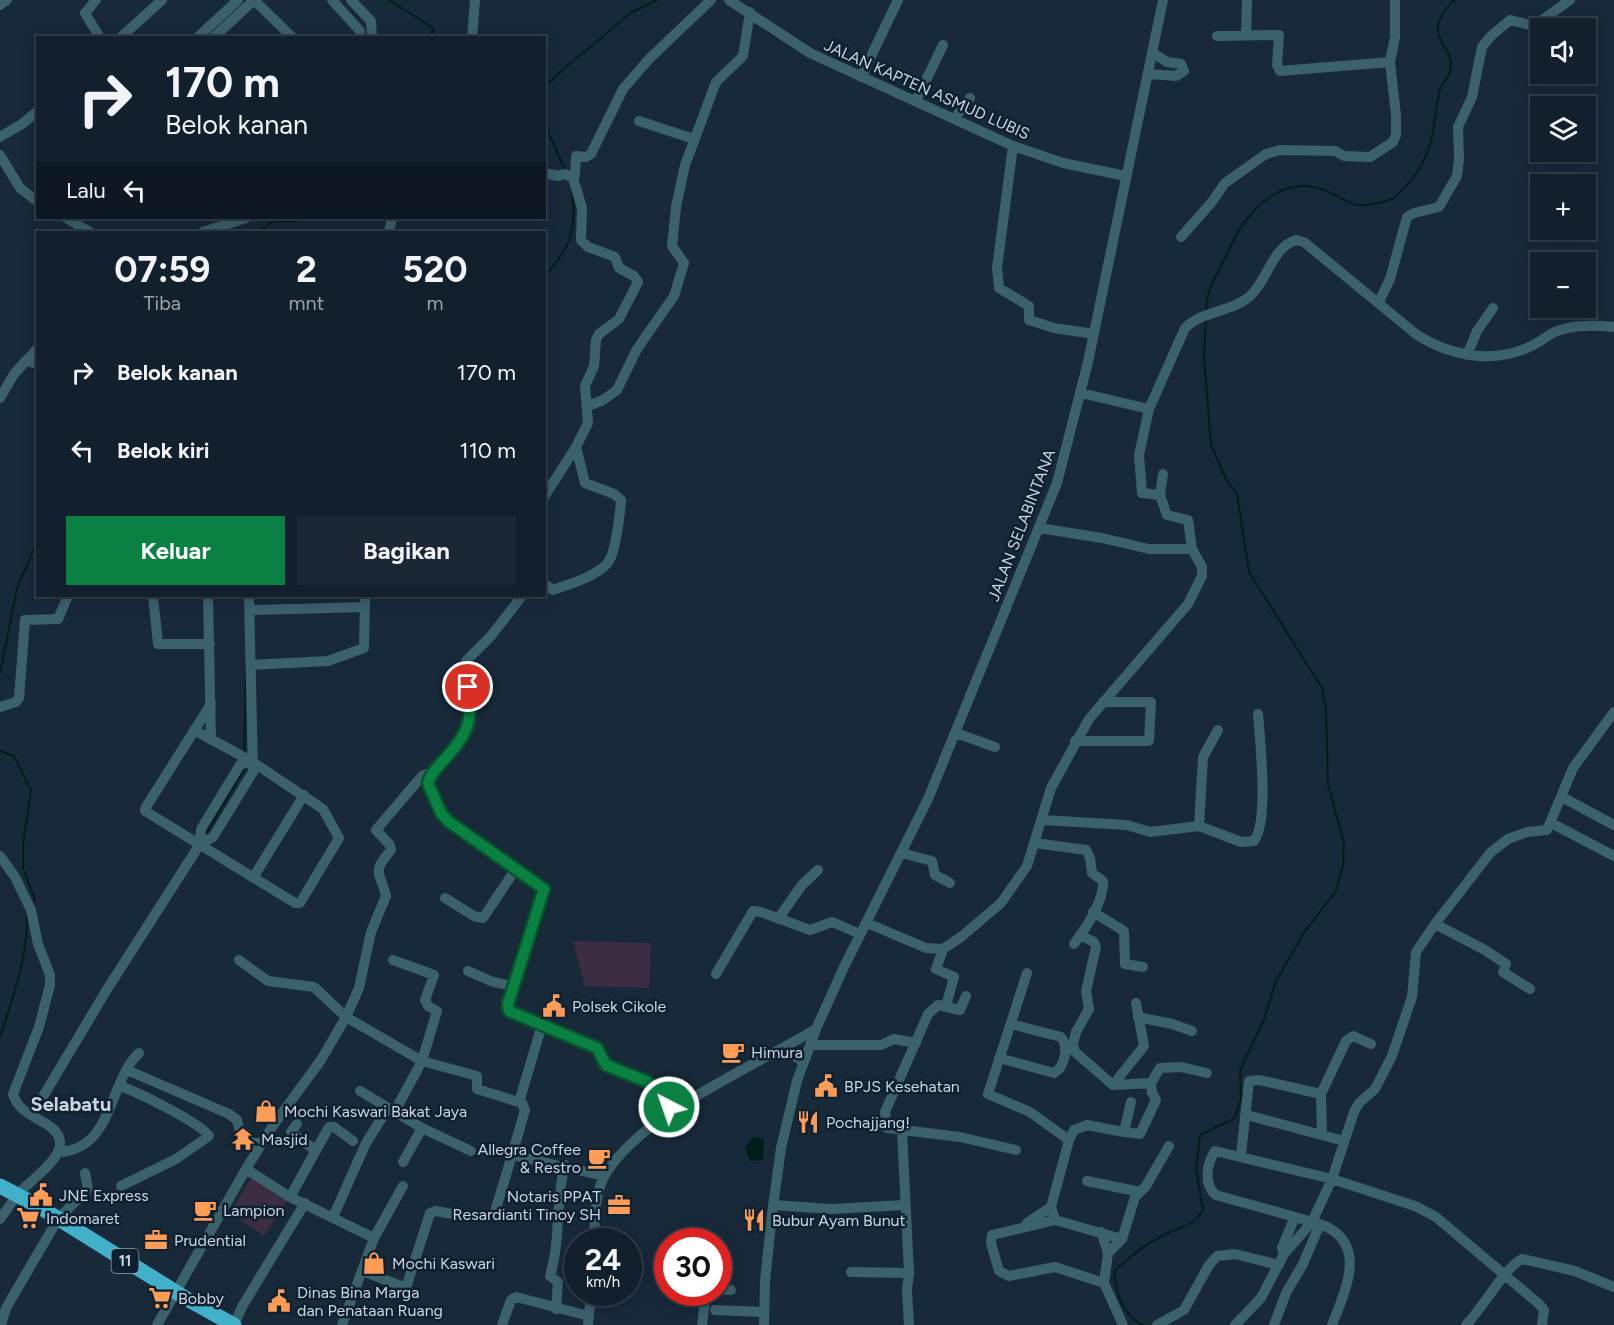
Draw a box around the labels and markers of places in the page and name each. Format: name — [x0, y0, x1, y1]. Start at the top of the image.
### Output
pin — [442, 661, 493, 712]
public building icon: Polsek Cikole — [541, 993, 567, 1019]
place label: Polsek Cikole — [572, 997, 666, 1016]
cafe icon: Himura — [720, 1039, 746, 1065]
place label: Himura — [751, 1043, 803, 1062]
public building icon: BPJS Kesehatan — [813, 1073, 839, 1099]
place label: BPJS Kesehatan — [844, 1077, 960, 1096]
shop icon: Mochi Kaswari Bakat Jaya — [253, 1098, 279, 1124]
place label: Mochi Kaswari Bakat Jaya — [284, 1102, 467, 1121]
restaurant icon: Pochajjang! — [795, 1109, 821, 1135]
place label: Pochajjang! — [826, 1113, 910, 1132]
temple icon: Masjid — [230, 1126, 256, 1152]
place label: Masjid — [261, 1130, 308, 1149]
place label: Allegra Coffee & Restro — [477, 1140, 581, 1177]
cafe icon: Allegra Coffee & Restro — [586, 1145, 612, 1171]
public building icon: JNE Express — [28, 1182, 54, 1208]
place label: JNE Express — [59, 1186, 149, 1205]
place label: Notaris PPAT Resardianti Tinoy SH — [453, 1187, 601, 1224]
office icon: Notaris PPAT Resardianti Tinoy SH — [606, 1192, 632, 1218]
cafe icon: Lampion — [192, 1197, 218, 1223]
place label: Lampion — [223, 1201, 285, 1220]
supermarket icon: Indomaret — [15, 1205, 41, 1231]
restaurant icon: Bubur Ayam Bunut — [741, 1207, 767, 1233]
place label: Indomaret — [46, 1209, 120, 1228]
place label: Bubur Ayam Bunut — [772, 1211, 906, 1230]
office icon: Prudential — [143, 1227, 169, 1253]
place label: Prudential — [174, 1231, 246, 1250]
shop icon: Mochi Kaswari — [361, 1250, 387, 1276]
place label: Mochi Kaswari — [392, 1254, 495, 1273]
place label: Dinas Bina Marga dan Penataan Ruang — [297, 1283, 443, 1320]
supermarket icon: Bobby — [147, 1285, 173, 1311]
public building icon: Dinas Bina Marga dan Penataan Ruang — [266, 1288, 292, 1314]
place label: Bobby — [178, 1289, 225, 1308]

